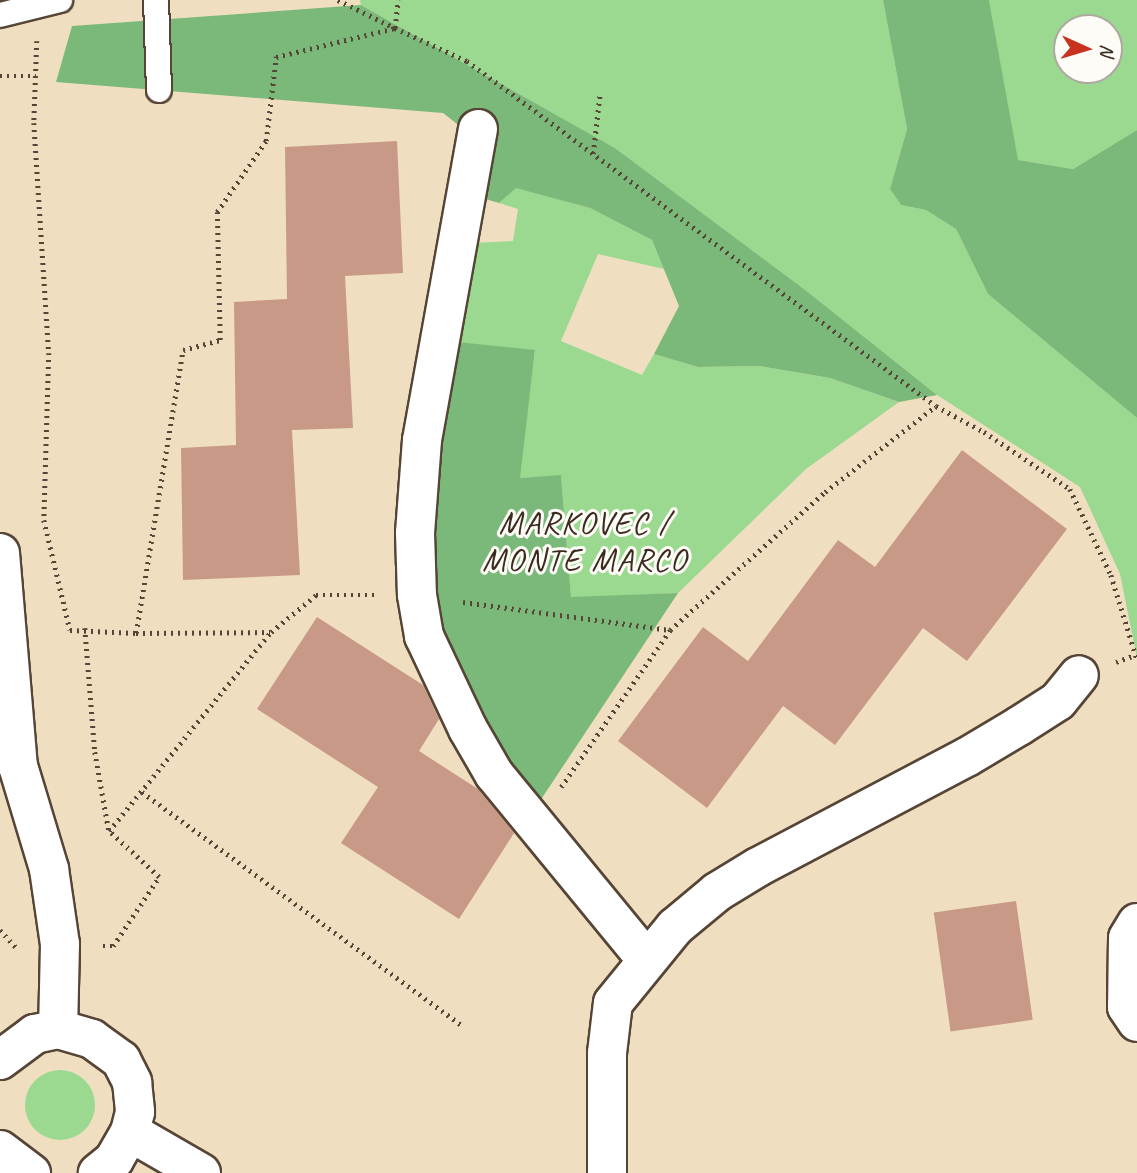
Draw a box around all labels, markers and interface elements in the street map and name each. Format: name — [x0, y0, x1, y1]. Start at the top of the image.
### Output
north arrow — [1053, 14, 1123, 84]
text: N — [1095, 44, 1119, 57]
district label: MARKOVEC / MONTE MARCO — [484, 505, 686, 580]

